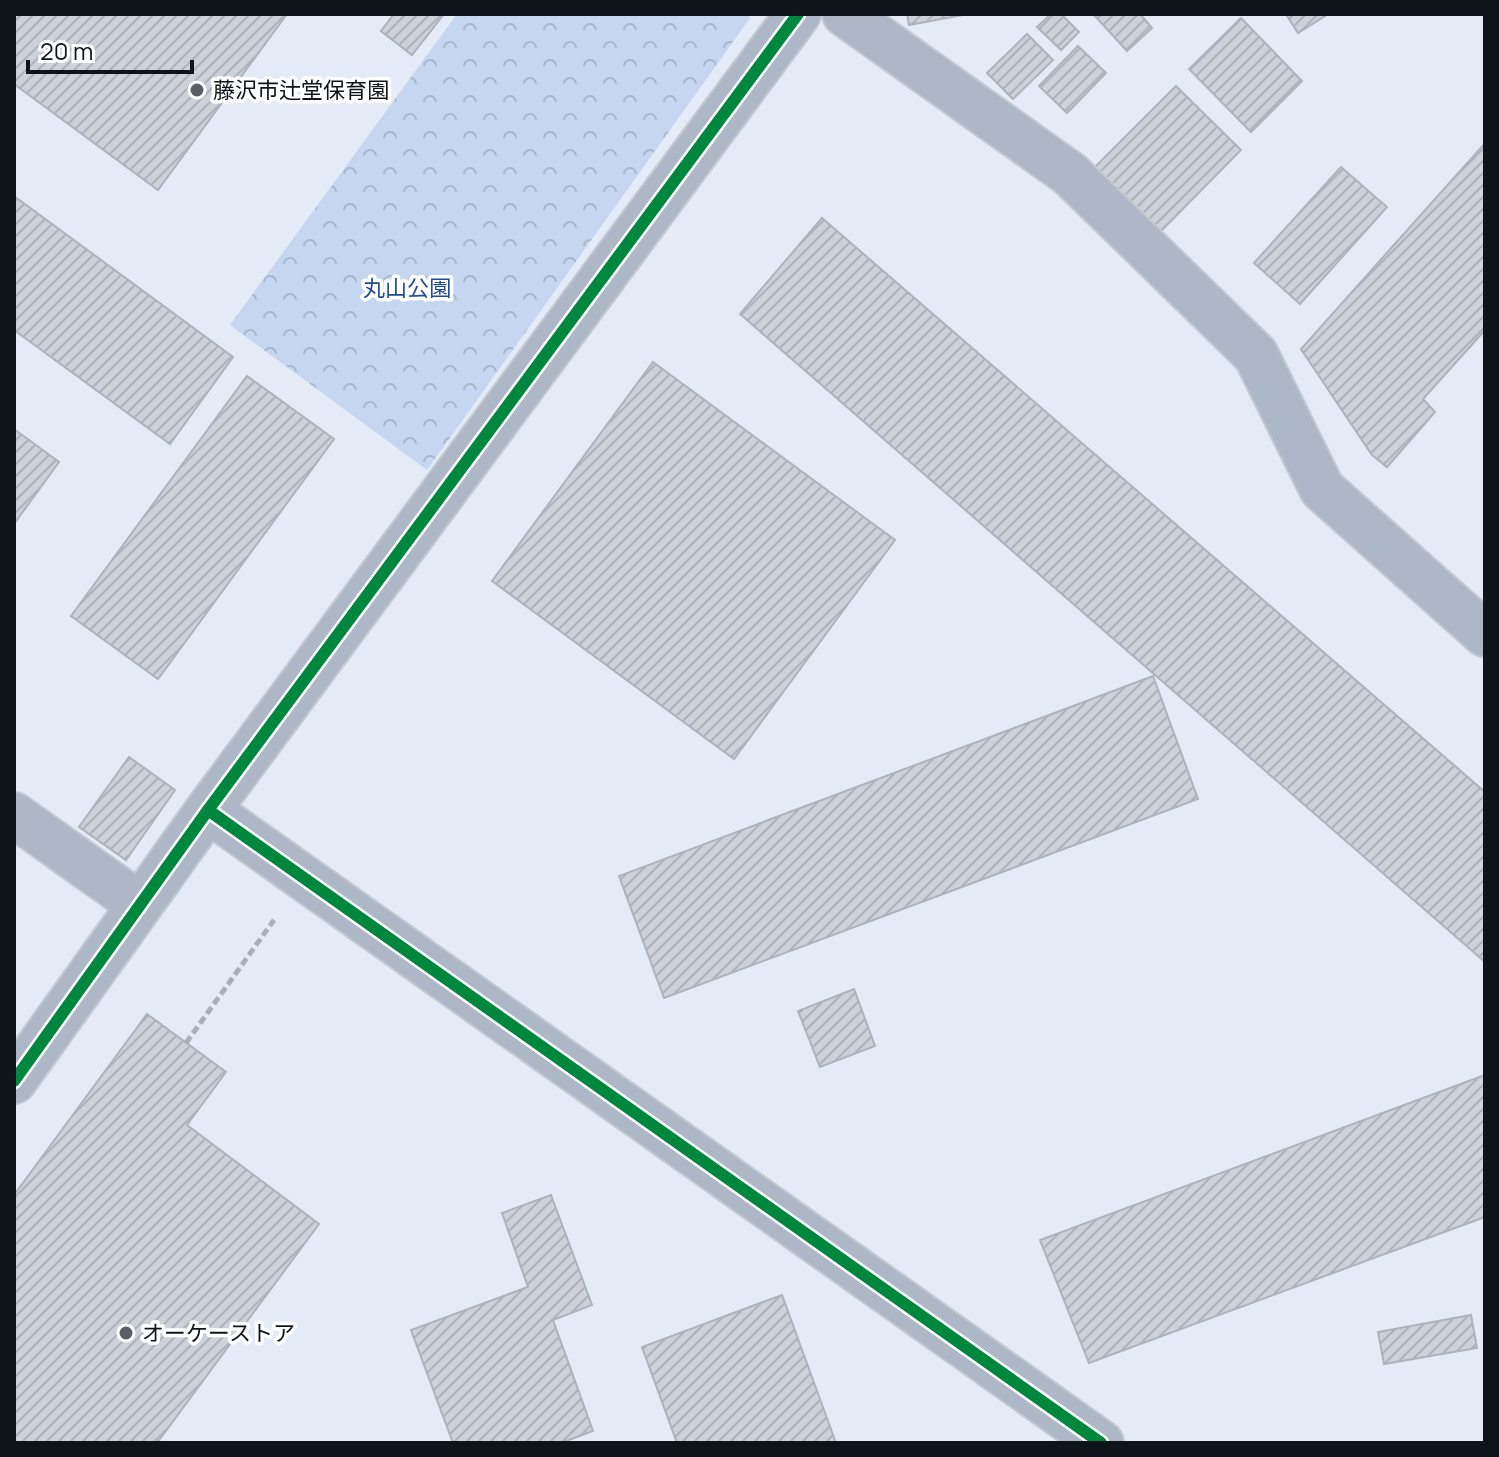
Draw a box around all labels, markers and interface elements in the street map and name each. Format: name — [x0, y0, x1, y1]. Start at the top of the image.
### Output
scale bar — [28, 24, 192, 74]
text: 20 m — [40, 34, 93, 67]
place label: 藤沢市辻堂保育園 — [213, 75, 389, 105]
marker: 藤沢市辻堂保育園 — [188, 81, 206, 99]
park label: 丸山公園 — [363, 273, 451, 303]
place label: オーケーストア — [142, 1318, 295, 1348]
marker: オーケーストア — [117, 1324, 135, 1342]

